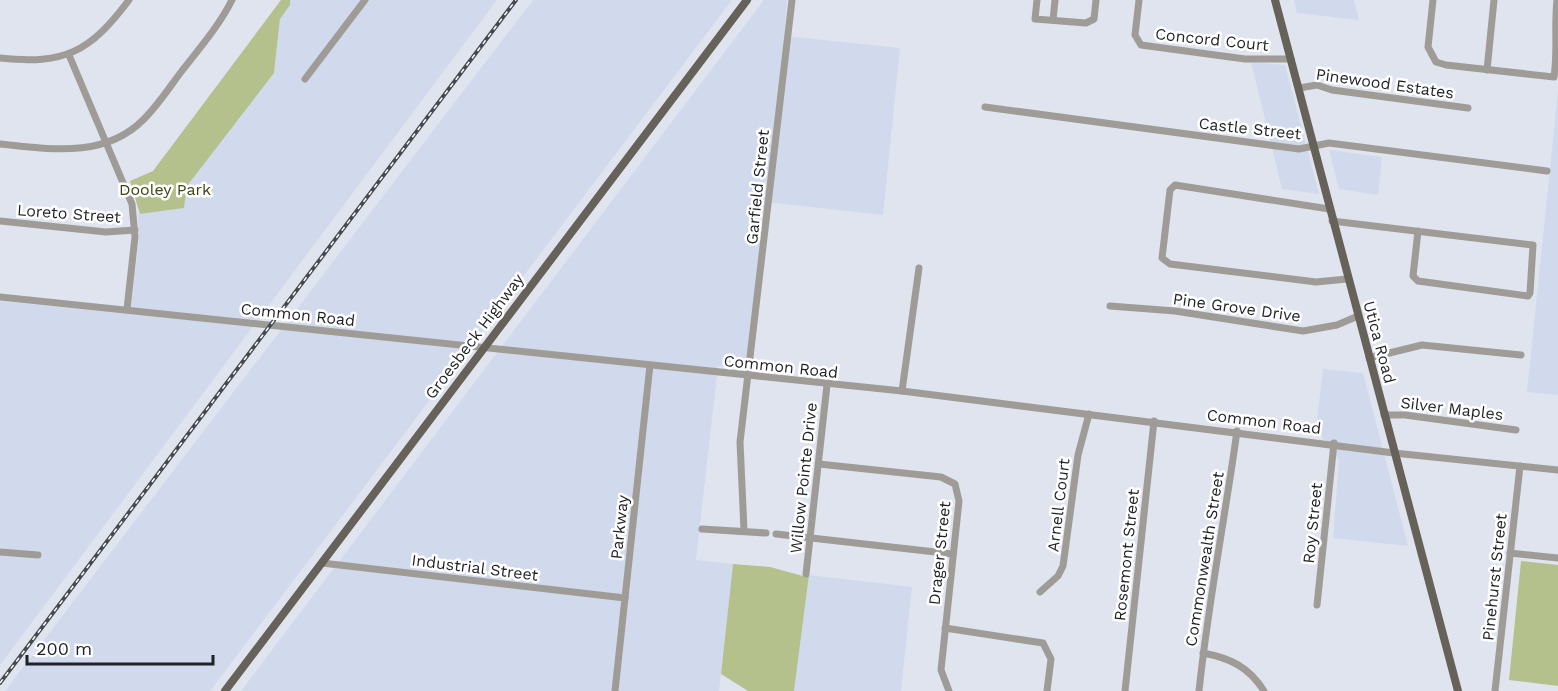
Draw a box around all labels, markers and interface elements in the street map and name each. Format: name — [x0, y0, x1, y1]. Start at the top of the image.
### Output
street label: Concord Court — [1154, 24, 1270, 55]
street label: Pinewood Estates — [1315, 64, 1455, 103]
street label: Castle Street — [1198, 114, 1302, 143]
street label: Garfield Street — [742, 128, 773, 245]
park label: Dooley Park — [119, 180, 211, 199]
street label: Loreto Street — [16, 200, 122, 227]
street label: Groesbeck Highway — [421, 269, 528, 403]
street label: Pine Grove Drive — [1172, 289, 1302, 326]
street label: Common Road — [240, 299, 356, 330]
street label: Utica Road — [1359, 299, 1400, 385]
street label: Common Road — [723, 351, 839, 382]
street label: Silver Maples — [1399, 393, 1504, 424]
street label: Willow Pointe Drive — [786, 402, 821, 554]
street label: Common Road — [1206, 405, 1322, 438]
street label: Arnell Court — [1043, 457, 1074, 553]
street label: Commonwealth Street — [1181, 470, 1228, 648]
street label: Roy Street — [1299, 481, 1326, 564]
street label: Rosemont Street — [1110, 488, 1143, 622]
street label: Parkway — [607, 493, 632, 560]
street label: Drager Street — [925, 500, 954, 606]
street label: Pinehurst Street — [1478, 512, 1511, 642]
street label: Industrial Street — [411, 550, 540, 585]
scale bar — [27, 628, 213, 666]
text: 200 m — [36, 638, 92, 659]

